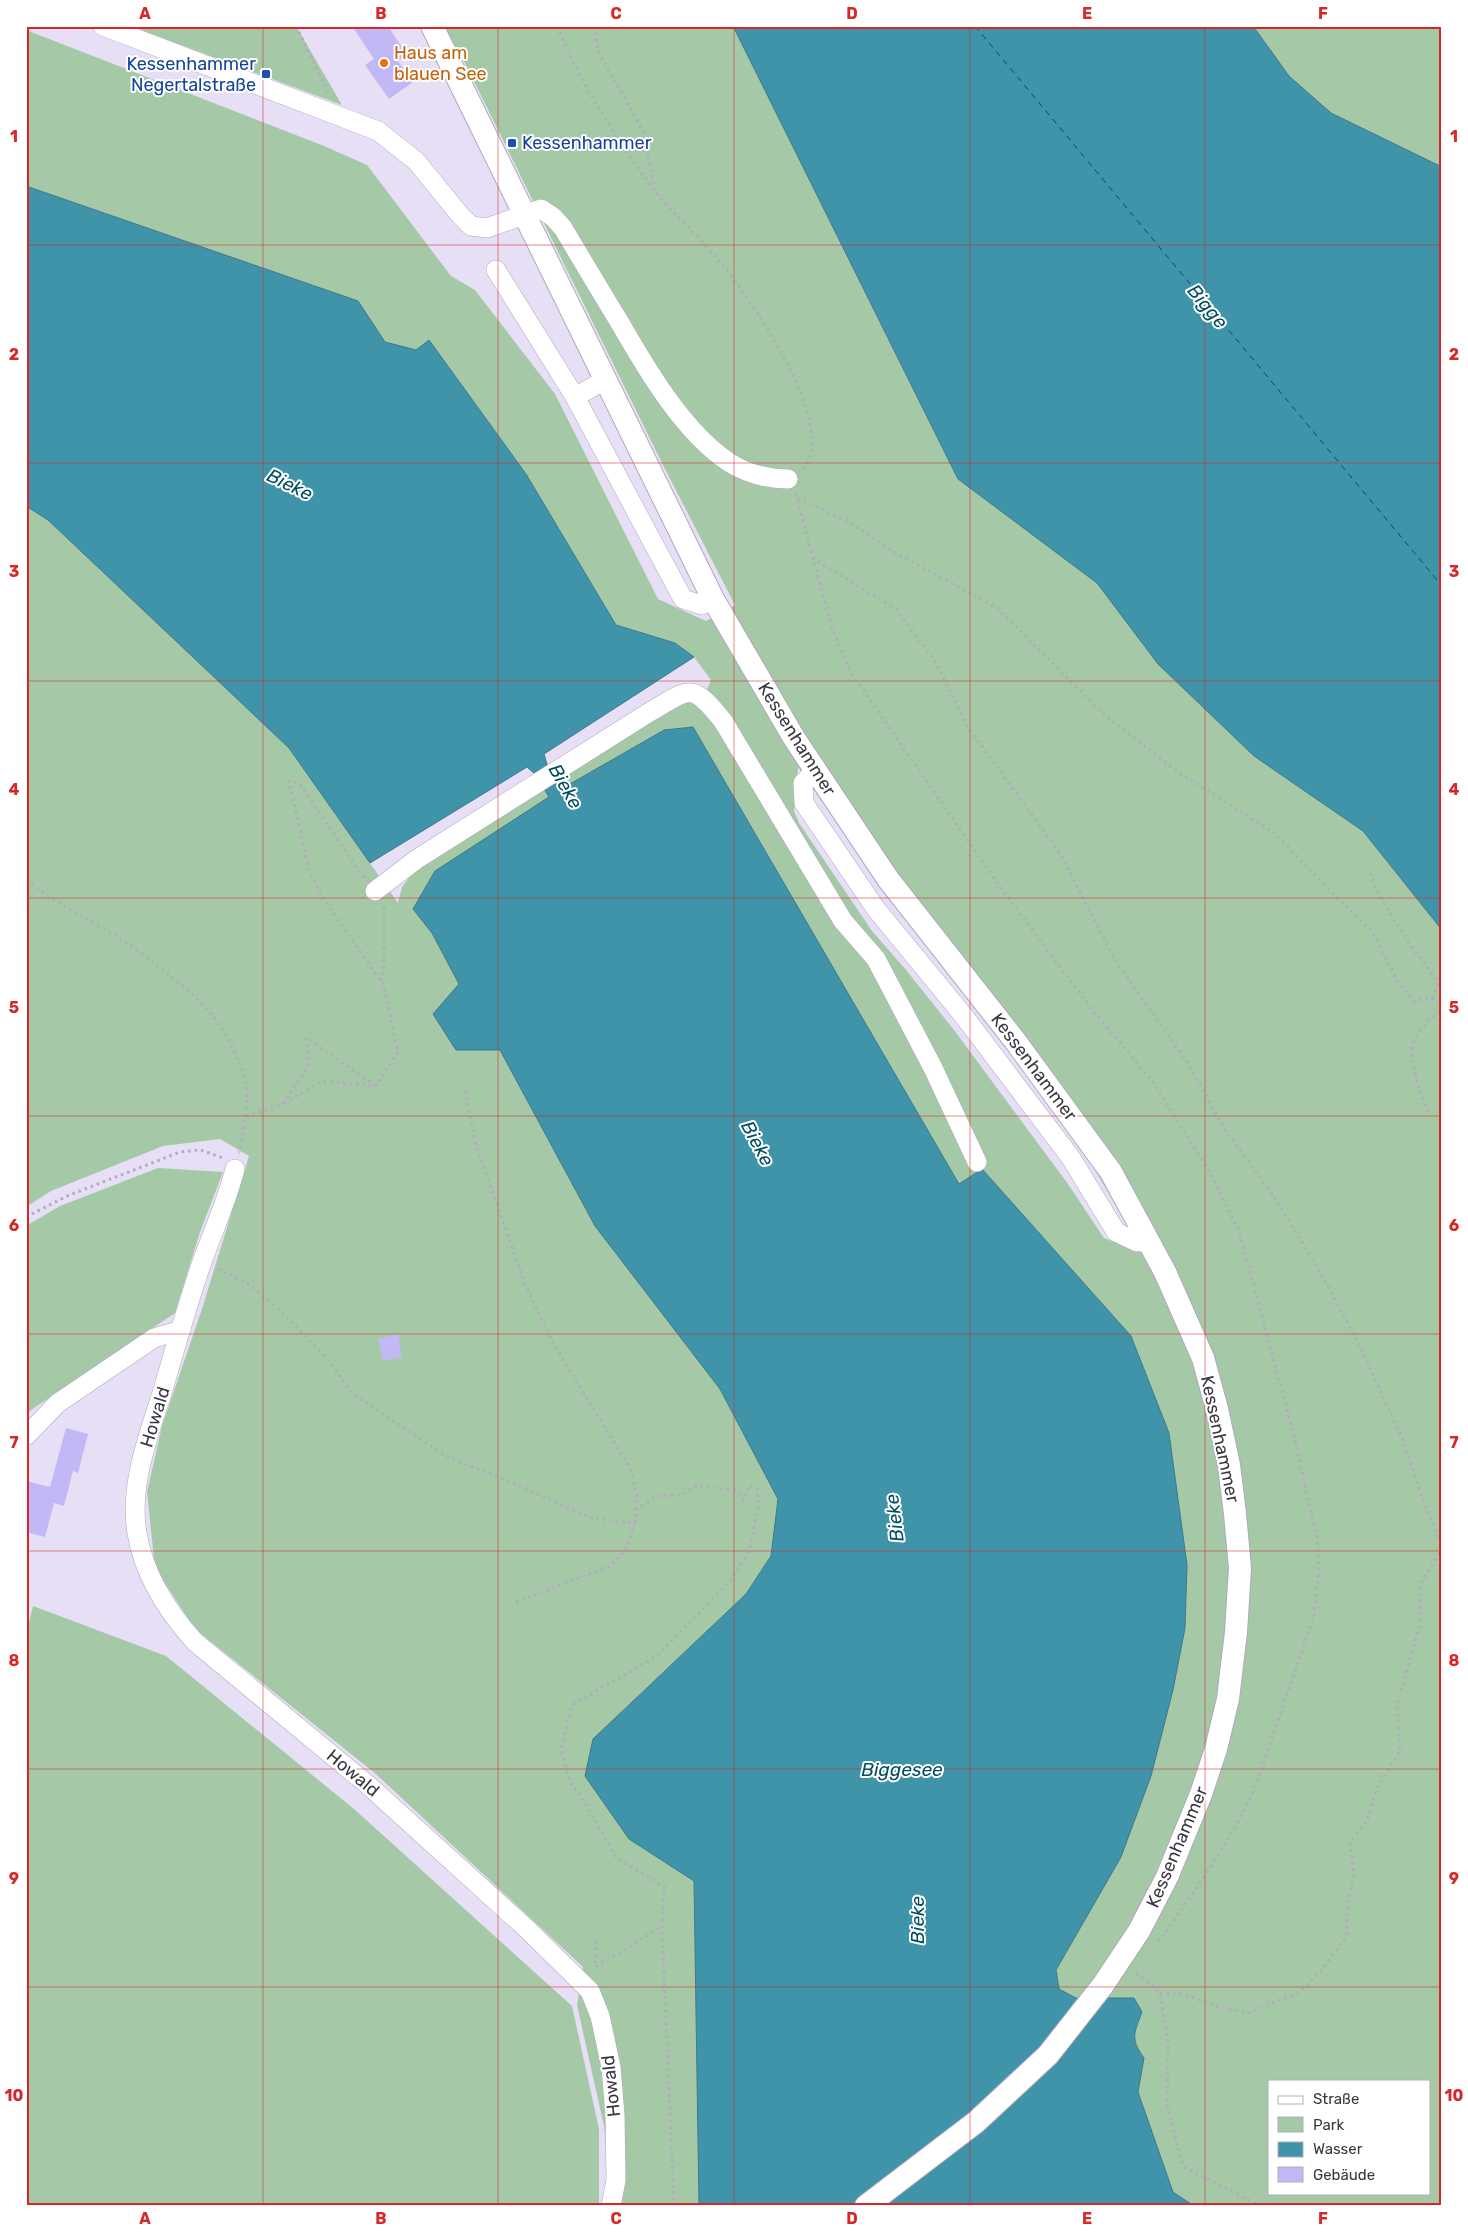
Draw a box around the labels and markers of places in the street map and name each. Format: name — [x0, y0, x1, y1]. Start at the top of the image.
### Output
place label: Haus am blauen See — [394, 42, 487, 85]
place label: Kessenhammer Negertalstraße — [126, 53, 256, 96]
marker: Haus am blauen See — [378, 57, 390, 69]
marker: Kessenhammer Negertalstraße — [260, 68, 272, 80]
place label: Kessenhammer — [522, 132, 652, 154]
marker: Kessenhammer — [506, 137, 518, 149]

